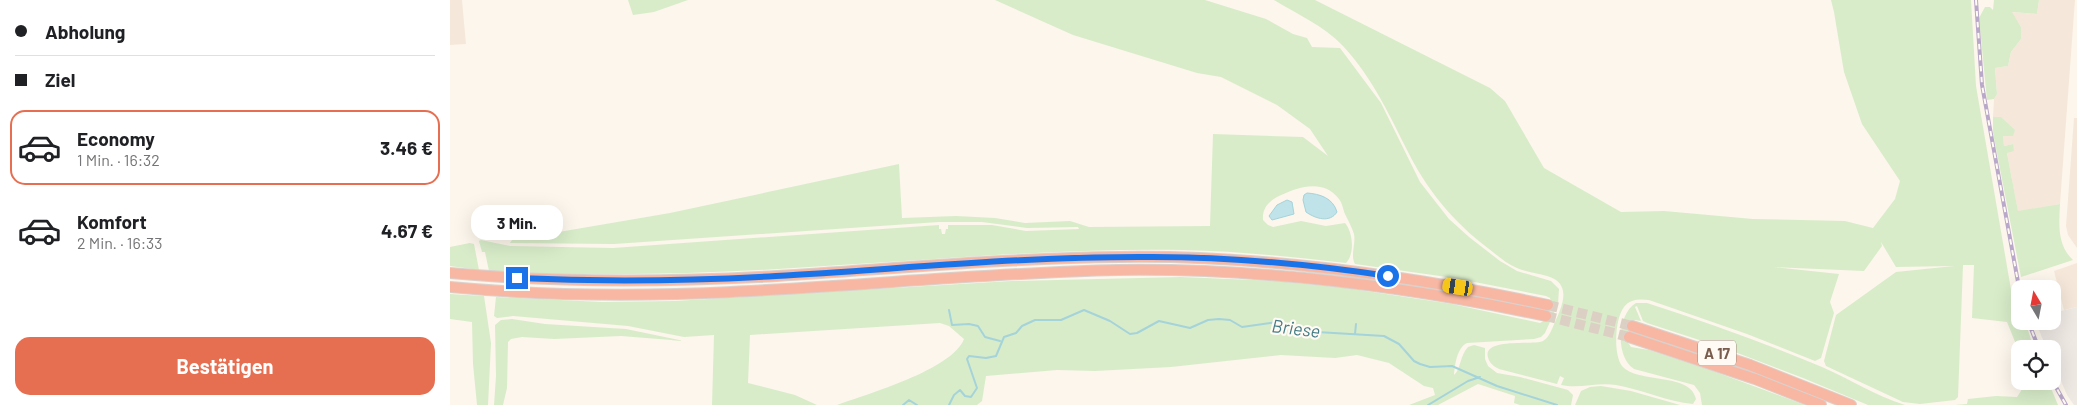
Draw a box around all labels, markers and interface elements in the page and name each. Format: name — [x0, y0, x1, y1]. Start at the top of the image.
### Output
text: Abholung — [45, 20, 125, 43]
text: Ziel — [45, 68, 75, 91]
icon: car — [17, 125, 62, 170]
text: Economy — [77, 127, 155, 150]
text: 3.46 € — [380, 136, 433, 159]
text: 1 Min. · 16:32 — [77, 150, 160, 169]
callout: 3 Min. — [471, 206, 563, 240]
icon: car — [17, 208, 62, 253]
text: Komfort — [77, 210, 147, 233]
text: 3 Min. — [497, 213, 537, 232]
text: 4.67 € — [381, 219, 433, 242]
text: 2 Min. · 16:33 — [77, 233, 163, 252]
route start — [1377, 265, 1399, 287]
route end — [506, 267, 528, 289]
car — [1442, 277, 1473, 297]
north arrow — [2011, 280, 2061, 330]
map controls — [2011, 280, 2061, 390]
water label: Briese — [1271, 314, 1321, 342]
button: Bestätigen — [15, 337, 435, 395]
road number: A 17 — [1698, 340, 1736, 366]
button: locate — [2011, 340, 2061, 390]

